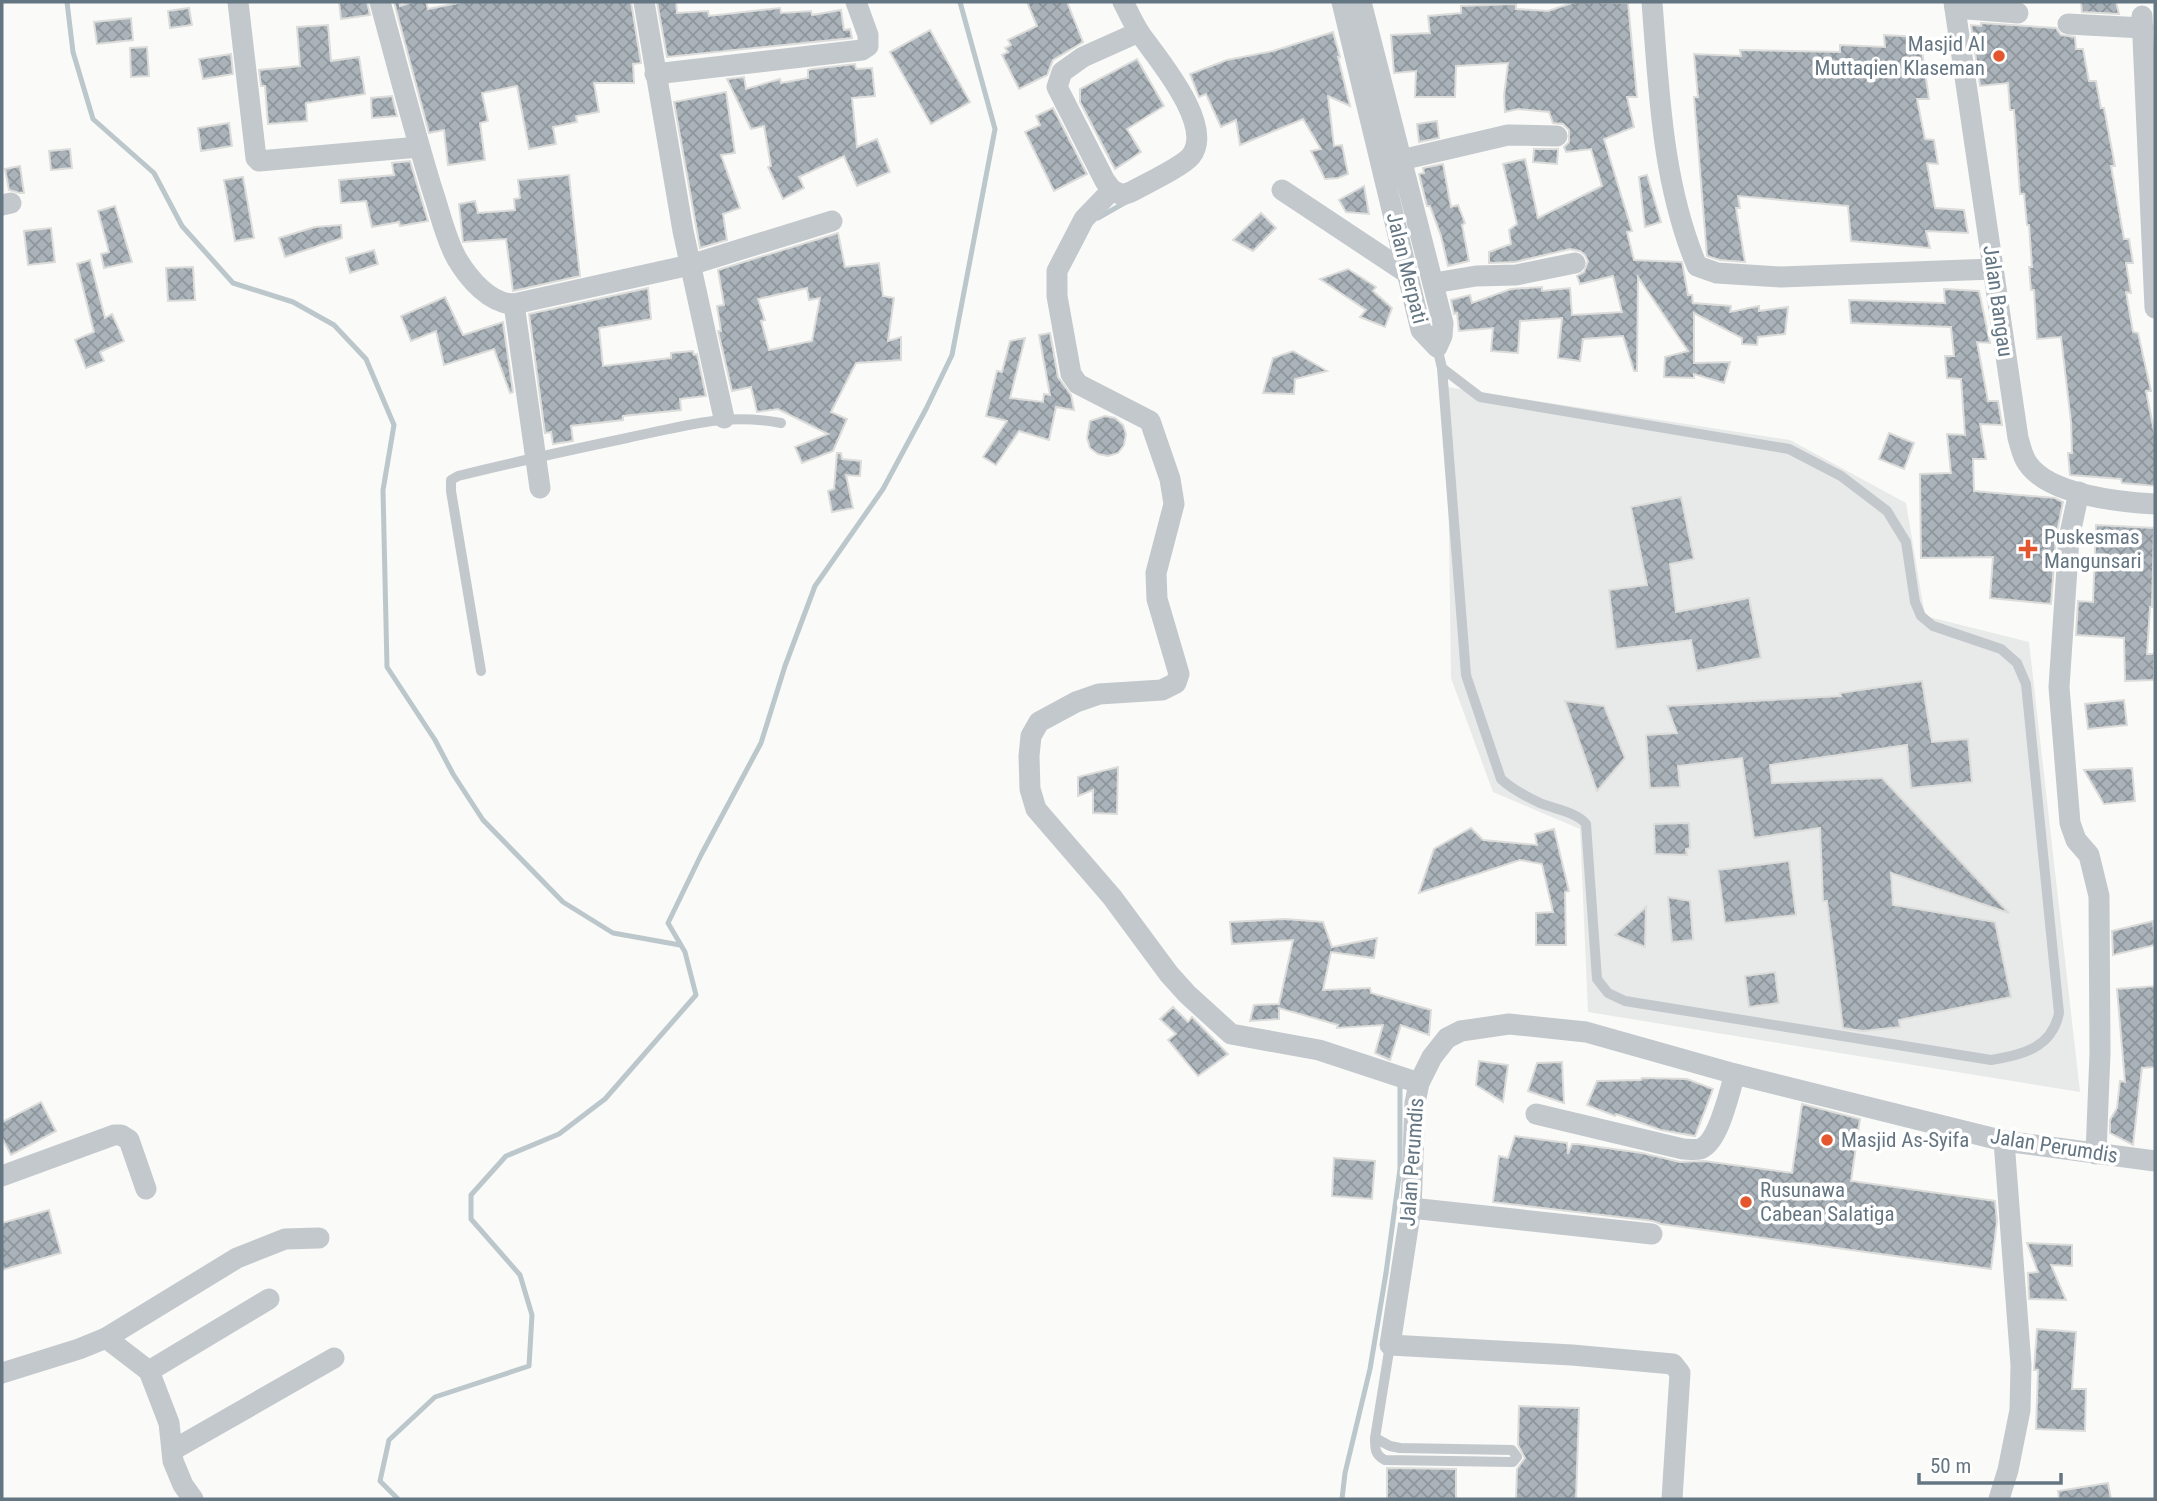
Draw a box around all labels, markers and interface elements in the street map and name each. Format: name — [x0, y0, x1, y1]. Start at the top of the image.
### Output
place label: Masjid Al Muttaqien Klaseman — [1815, 32, 1985, 80]
marker: Masjid Al Muttaqien Klaseman — [1991, 48, 2007, 64]
street label: Jalan Merpati — [1382, 210, 1432, 326]
street label: Jalan Bangau — [1978, 244, 2018, 358]
place label: Puskesmas Mangunsari — [2044, 525, 2142, 573]
marker: Puskesmas Mangunsari — [2018, 539, 2038, 559]
street label: Jalan Perumdis — [1396, 1097, 1428, 1227]
street label: Jalan Perumdis — [1989, 1124, 2119, 1168]
place label: Masjid As-Syifa — [1841, 1128, 1969, 1152]
marker: Masjid As-Syifa — [1819, 1132, 1835, 1148]
place label: Rusunawa Cabean Salatiga — [1760, 1178, 1895, 1226]
marker: Rusunawa Cabean Salatiga — [1738, 1194, 1754, 1210]
scale bar — [1919, 1442, 2061, 1486]
text: 50 m — [1930, 1454, 1971, 1478]

